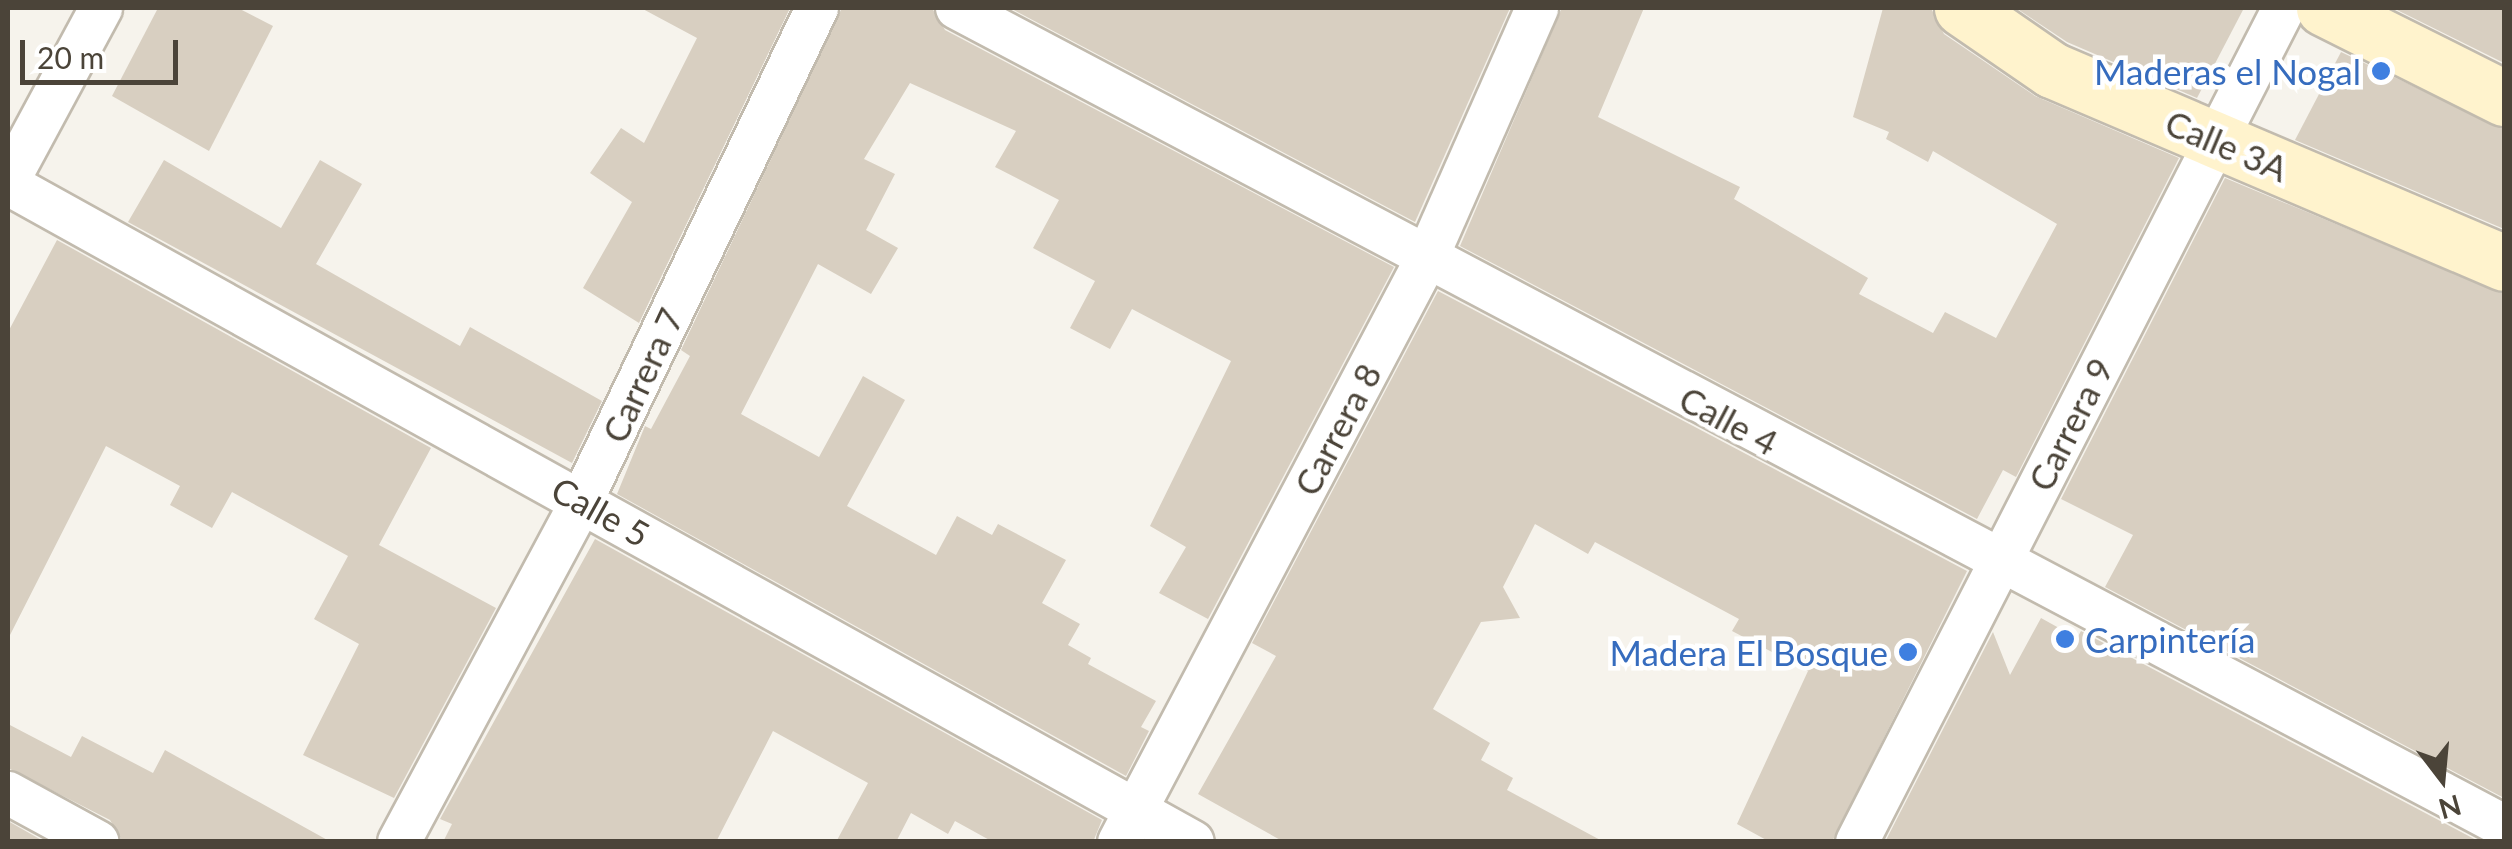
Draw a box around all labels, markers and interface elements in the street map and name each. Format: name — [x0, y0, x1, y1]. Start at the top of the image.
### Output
scale bar — [25, 20, 182, 82]
text: 20 m — [37, 39, 104, 75]
place label: Maderas el Nogal — [2094, 50, 2361, 92]
marker: Maderas el Nogal — [2370, 60, 2392, 82]
street label: Calle 3A — [2160, 101, 2294, 189]
street label: Carrera 7 — [593, 301, 691, 449]
street label: Carrera 9 — [2019, 351, 2121, 497]
street label: Carrera 8 — [1285, 356, 1389, 502]
street label: Calle 4 — [1673, 377, 1785, 463]
street label: Calle 5 — [545, 467, 657, 555]
place label: Carpintería — [2085, 618, 2255, 660]
marker: Carpintería — [2054, 628, 2076, 650]
place label: Madera El Bosque — [1610, 631, 1888, 673]
marker: Madera El Bosque — [1897, 641, 1919, 663]
north arrow — [2392, 729, 2492, 829]
text: N — [2435, 789, 2465, 827]

